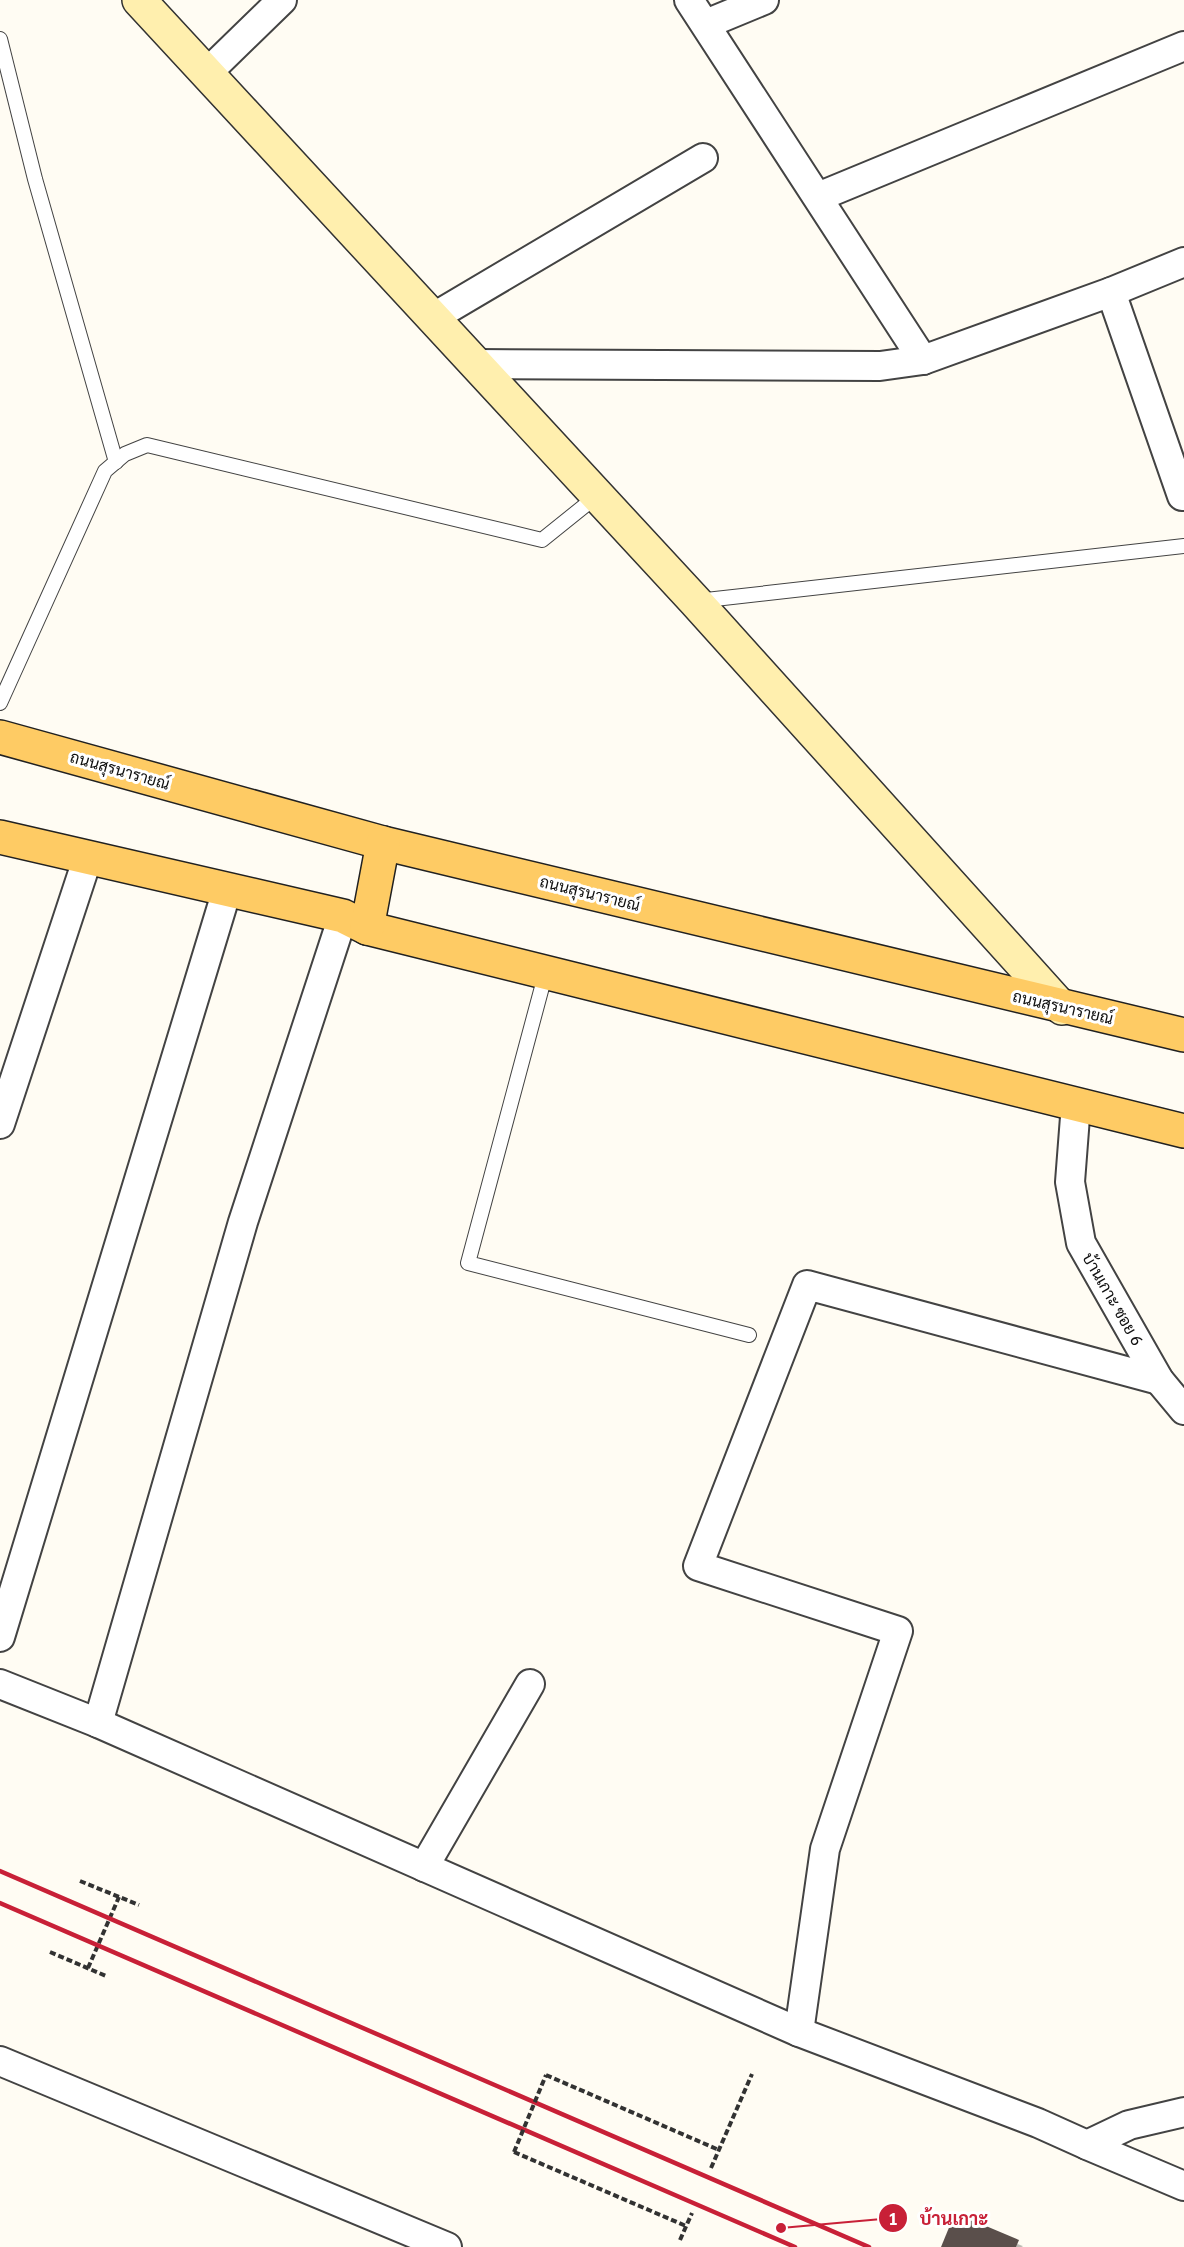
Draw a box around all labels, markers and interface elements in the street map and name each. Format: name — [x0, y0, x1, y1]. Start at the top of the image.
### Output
street label: ถนนสุรนารายณ์ — [67, 744, 173, 796]
street label: ถนนสุรนารายณ์ — [537, 869, 643, 917]
street label: ถนนสุรนารายณ์ — [1010, 984, 1116, 1030]
street label: บ้านเกาะ ซอย 6 — [1078, 1249, 1149, 1349]
callout: บ้านเกาะ — [878, 2200, 1000, 2236]
text: 1 — [888, 2206, 898, 2229]
text: บ้านเกาะ — [920, 2206, 988, 2229]

